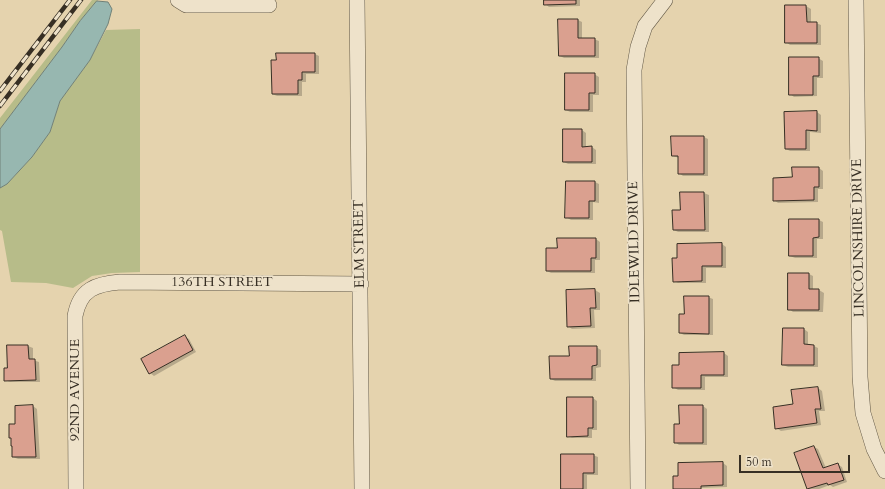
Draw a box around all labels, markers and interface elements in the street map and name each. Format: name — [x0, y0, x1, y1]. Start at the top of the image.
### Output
street label: LINCOLNSHIRE DRIVE — [849, 158, 869, 318]
street label: IDLEWILD DRIVE — [626, 181, 644, 303]
street label: ELM STREET — [351, 200, 369, 288]
street label: 136TH STREET — [171, 275, 273, 291]
street label: 92ND AVENUE — [68, 339, 84, 441]
scale bar — [741, 447, 852, 473]
text: 50 m — [746, 454, 772, 470]

